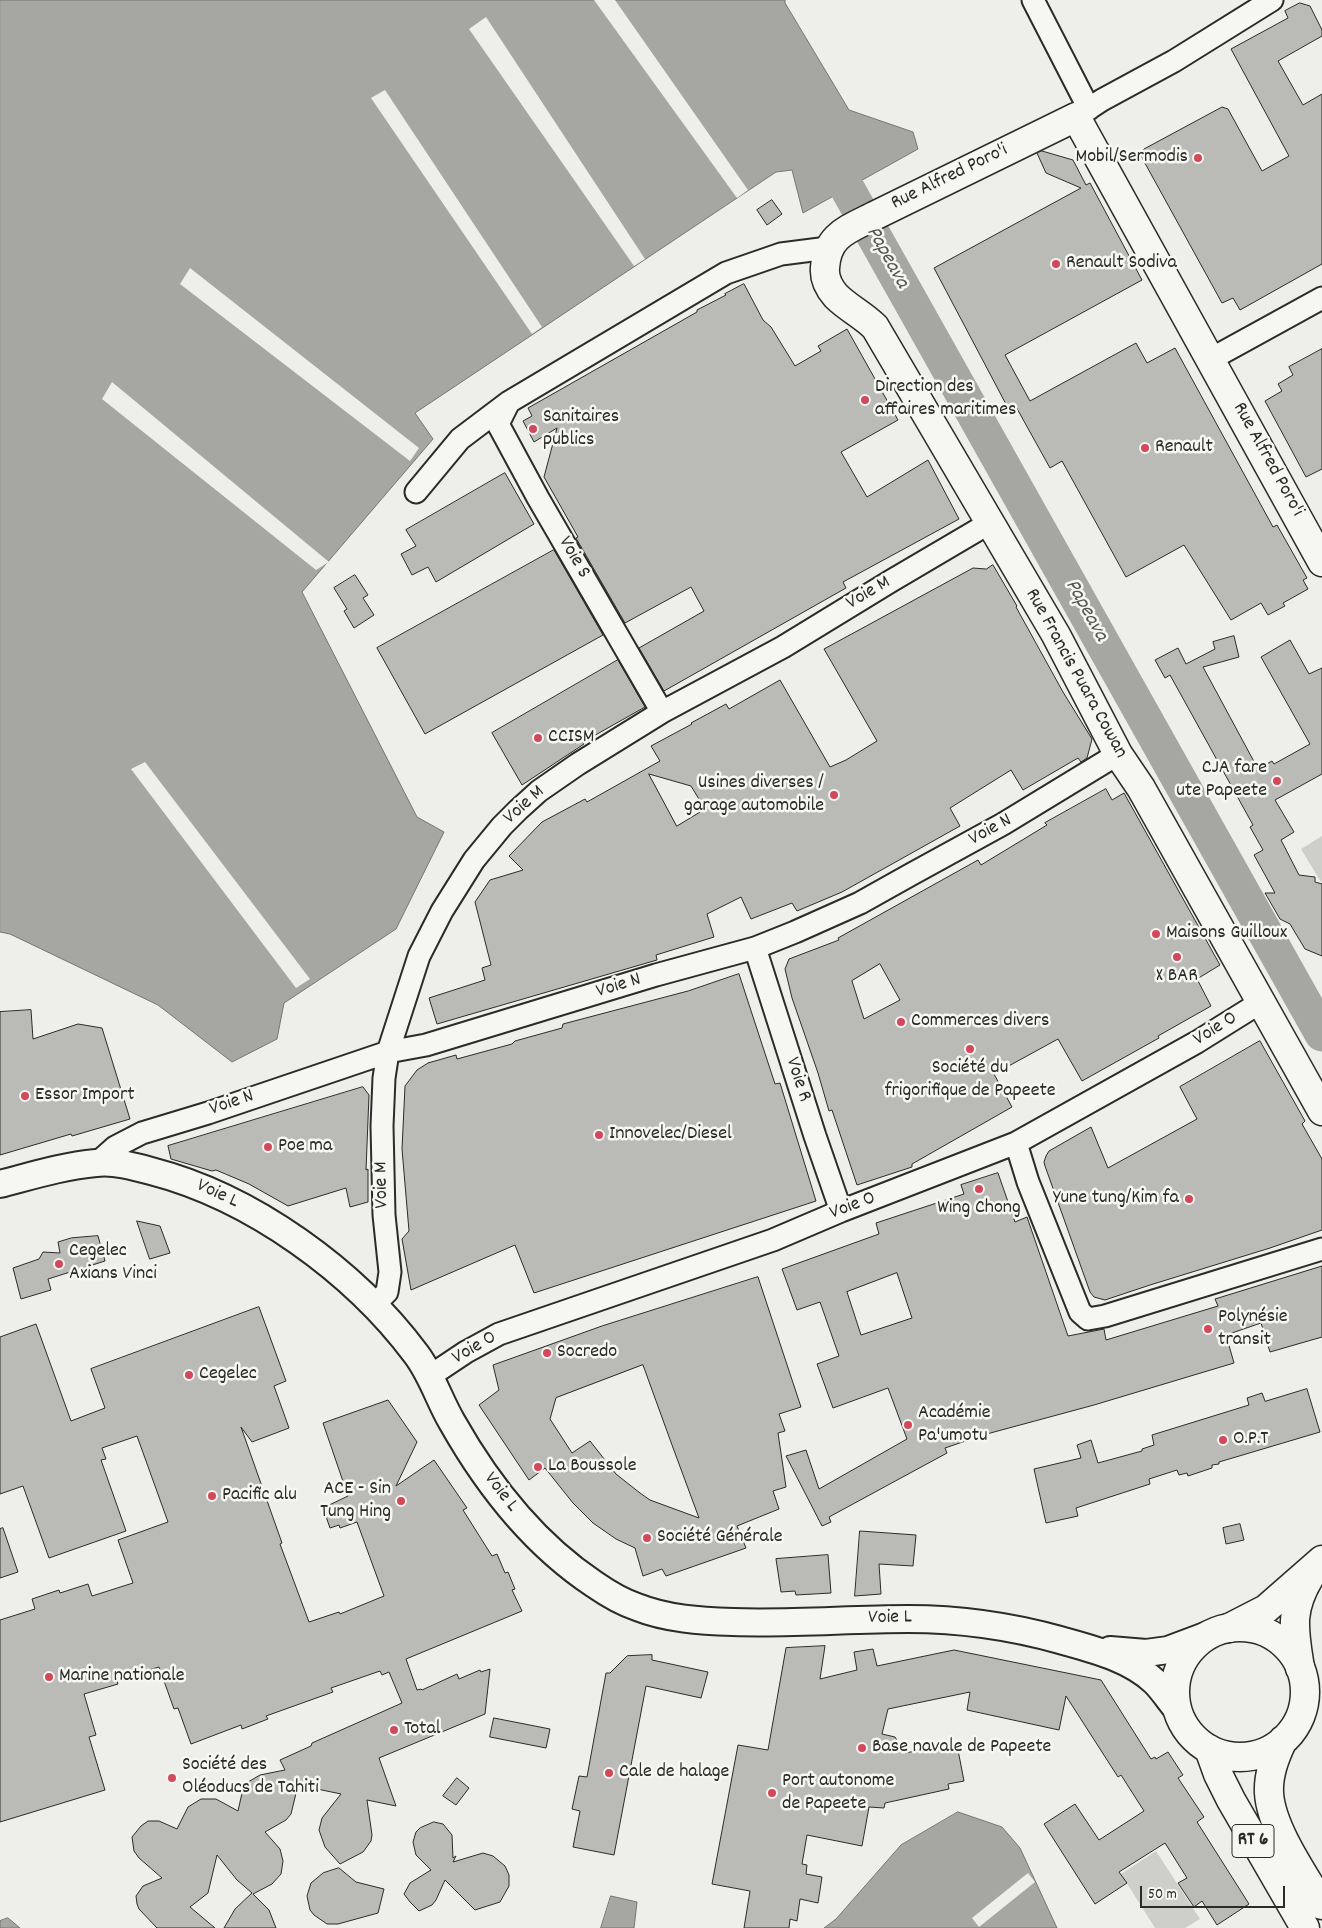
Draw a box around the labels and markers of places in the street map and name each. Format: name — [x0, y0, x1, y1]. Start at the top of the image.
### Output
place label: Mobil/Sermodis — [1075, 146, 1188, 170]
marker: Mobil/Sermodis — [1192, 152, 1204, 164]
place label: Renault Sodiva — [1066, 252, 1177, 276]
marker: Renault Sodiva — [1050, 258, 1062, 270]
place label: Direction des affaires maritimes — [875, 376, 1016, 423]
marker: Direction des affaires maritimes — [859, 394, 871, 406]
place label: Sanitaires publics — [543, 406, 619, 453]
marker: Sanitaires publics — [527, 423, 539, 435]
place label: Renault — [1155, 436, 1213, 460]
marker: Renault — [1139, 442, 1151, 454]
place label: CCISM — [548, 726, 594, 750]
marker: CCISM — [532, 732, 544, 744]
place label: CJA fare ute Papeete — [1176, 757, 1267, 804]
place label: Usines diverses / garage automobile — [684, 772, 824, 819]
marker: CJA fare ute Papeete — [1271, 775, 1283, 787]
marker: Usines diverses / garage automobile — [828, 789, 840, 801]
place label: Maisons Guilloux — [1166, 922, 1287, 946]
marker: Maisons Guilloux — [1150, 928, 1162, 940]
marker: X BAR — [1171, 951, 1183, 963]
place label: X BAR — [1156, 965, 1198, 989]
place label: Commerces divers — [911, 1010, 1049, 1034]
marker: Commerces divers — [895, 1016, 907, 1028]
marker: Société du frigorifique de Papeete — [964, 1043, 976, 1055]
place label: Société du frigorifique de Papeete — [884, 1057, 1056, 1104]
place label: Essor Import — [35, 1084, 135, 1108]
marker: Essor Import — [19, 1090, 31, 1102]
place label: Innovelec/Diesel — [609, 1123, 732, 1147]
marker: Innovelec/Diesel — [593, 1129, 605, 1141]
place label: Poe ma — [278, 1135, 332, 1159]
marker: Poe ma — [262, 1141, 274, 1153]
marker: Wing Chong — [973, 1183, 985, 1195]
place label: Yune tung/Kim fa — [1053, 1187, 1179, 1211]
marker: Yune tung/Kim fa — [1183, 1193, 1195, 1205]
place label: Wing Chong — [937, 1197, 1021, 1221]
place label: Cegelec Axians Vinci — [69, 1240, 157, 1287]
marker: Cegelec Axians Vinci — [53, 1258, 65, 1270]
place label: Polynésie transit — [1218, 1306, 1288, 1353]
marker: Polynésie transit — [1202, 1323, 1214, 1335]
place label: Socredo — [557, 1341, 617, 1365]
marker: Socredo — [541, 1347, 553, 1359]
place label: Cegelec — [199, 1363, 257, 1387]
marker: Cegelec — [183, 1369, 195, 1381]
place label: Académie Pa'umotu — [918, 1402, 991, 1449]
marker: Académie Pa'umotu — [902, 1419, 914, 1431]
place label: O.P.T — [1233, 1428, 1268, 1452]
marker: O.P.T — [1217, 1434, 1229, 1446]
place label: La Boussole — [548, 1455, 636, 1479]
marker: La Boussole — [532, 1461, 544, 1473]
place label: ACE - Sin Tung Hing — [320, 1478, 391, 1525]
place label: Pacific alu — [222, 1484, 297, 1508]
marker: Pacific alu — [206, 1490, 218, 1502]
marker: ACE - Sin Tung Hing — [395, 1495, 407, 1507]
place label: Société Générale — [657, 1526, 783, 1550]
marker: Société Générale — [641, 1532, 653, 1544]
place label: Marine nationale — [59, 1665, 185, 1689]
marker: Marine nationale — [43, 1671, 55, 1683]
place label: Total — [404, 1718, 441, 1742]
marker: Total — [388, 1724, 400, 1736]
place label: Base navale de Papeete — [872, 1736, 1051, 1760]
marker: Base navale de Papeete — [856, 1742, 868, 1754]
place label: Société des Oléoducs de Tahiti — [182, 1754, 319, 1801]
place label: Cale de halage — [619, 1761, 729, 1785]
marker: Cale de halage — [603, 1767, 615, 1779]
place label: Port autonome de Papeete — [782, 1770, 894, 1817]
marker: Société des Oléoducs de Tahiti — [166, 1772, 178, 1784]
marker: Port autonome de Papeete — [766, 1787, 778, 1799]

